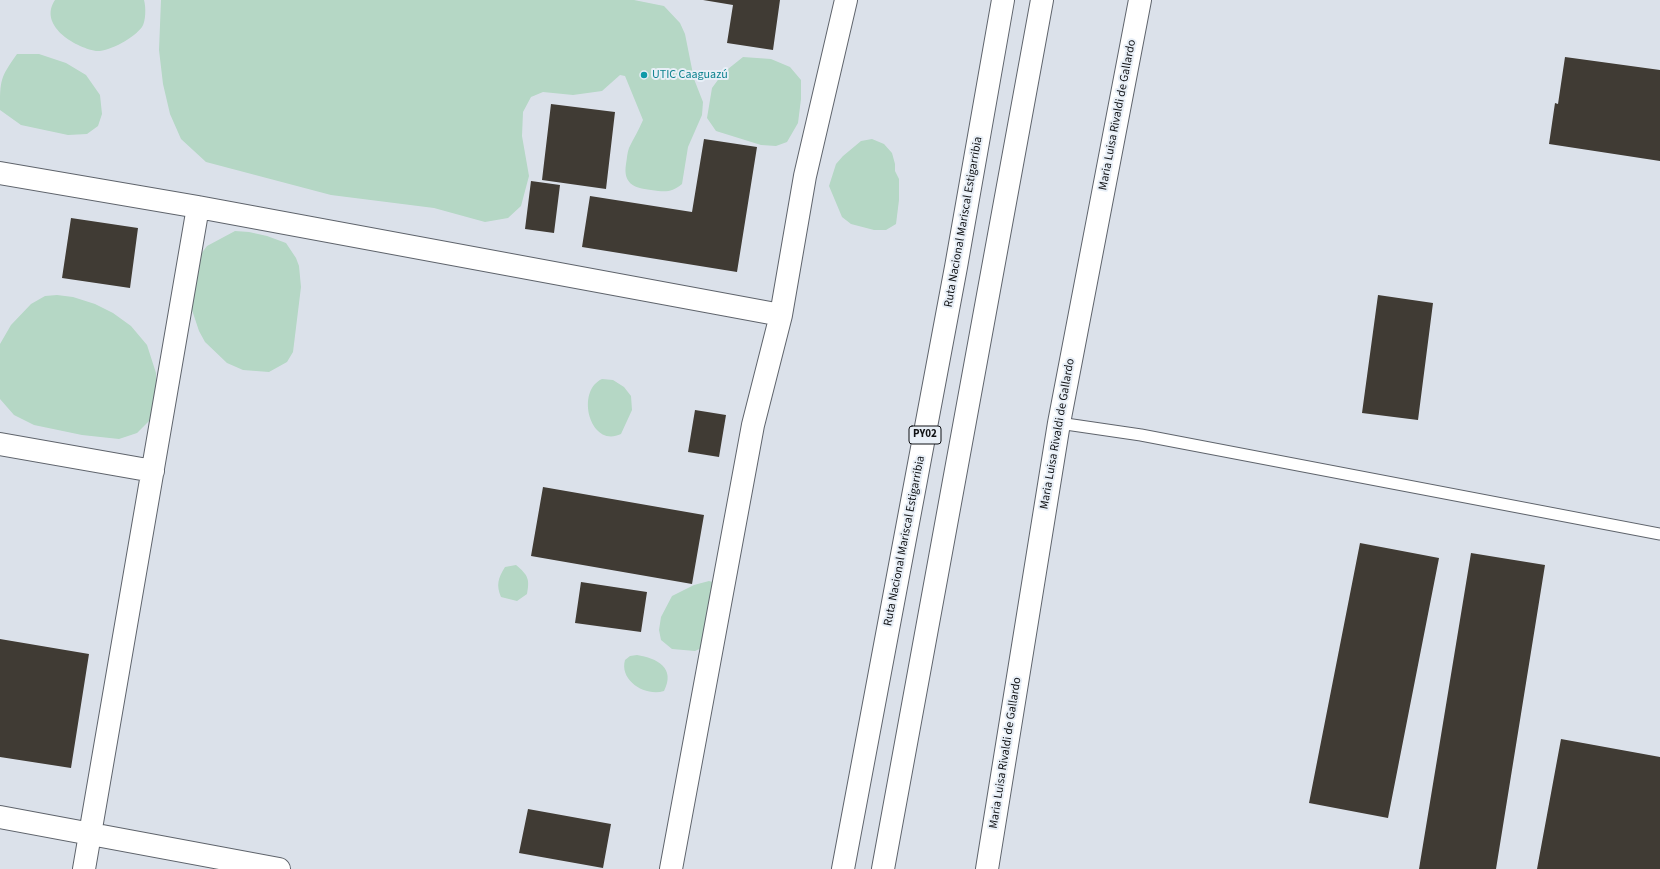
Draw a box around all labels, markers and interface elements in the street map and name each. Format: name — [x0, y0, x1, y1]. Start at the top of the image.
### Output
street label: Maria Luisa Rivaldi de Gallardo — [1096, 38, 1140, 192]
place label: UTIC Caaguazú — [652, 68, 728, 82]
marker: UTIC Caaguazú — [639, 70, 649, 80]
street label: Ruta Nacional Mariscal Estigarribia — [942, 135, 986, 309]
street label: Maria Luisa Rivaldi de Gallardo — [1038, 357, 1078, 511]
road number: PY02 — [909, 426, 941, 444]
street label: Ruta Nacional Mariscal Estigarribia — [881, 455, 929, 627]
street label: Maria Luisa Rivaldi de Gallardo — [987, 676, 1025, 830]

